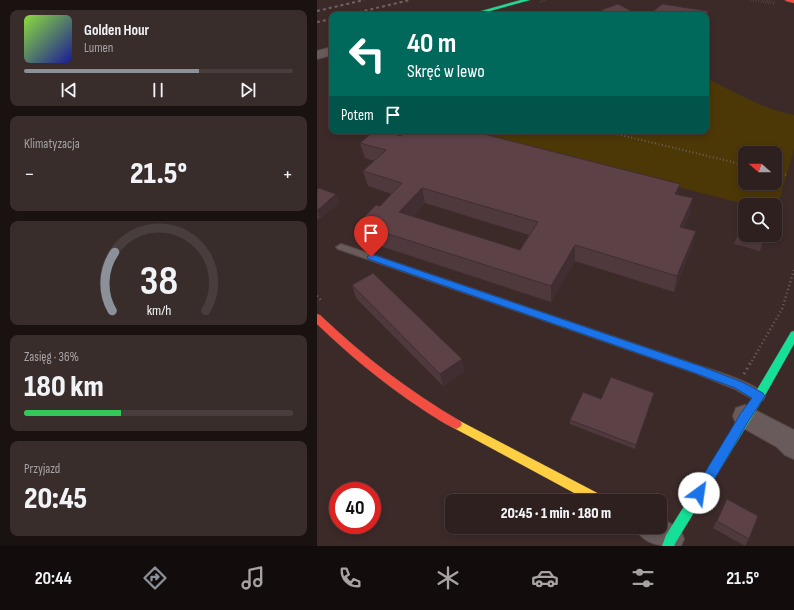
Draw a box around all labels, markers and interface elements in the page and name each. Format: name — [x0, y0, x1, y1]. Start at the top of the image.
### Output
text: Golden Hour — [84, 21, 149, 40]
text: 40 m — [407, 27, 456, 60]
icon: left — [341, 28, 393, 80]
text: Lumen — [84, 40, 113, 56]
text: Skręć w lewo — [407, 61, 485, 82]
icon: previous — [58, 79, 80, 101]
icon: pause — [147, 79, 169, 101]
icon: next — [237, 79, 259, 101]
icon: arrive — [382, 104, 404, 126]
text: Potem — [341, 106, 374, 125]
text: Klimatyzacja — [24, 136, 80, 152]
north arrow — [738, 146, 782, 190]
map controls — [738, 146, 782, 242]
text: 21.5° — [130, 156, 187, 192]
text: − — [24, 161, 35, 188]
text: + — [282, 161, 293, 188]
button: search — [738, 198, 782, 242]
pin — [354, 216, 388, 257]
icon: arrive — [360, 222, 382, 244]
text: 38 — [139, 257, 178, 306]
text: km/h — [146, 302, 171, 319]
text: Zasięg · 36% — [24, 349, 79, 365]
text: 180 km — [24, 369, 104, 405]
text: Przyjazd — [24, 461, 60, 477]
position arrow — [678, 472, 720, 514]
text: 20:45 — [24, 481, 87, 517]
speed limit sign: 40 — [329, 482, 381, 534]
text: 20:45 · 1 min · 180 m — [501, 504, 611, 523]
icon: directions — [141, 564, 169, 592]
icon: music — [239, 564, 267, 592]
icon: phone — [336, 564, 364, 592]
icon: climate — [434, 564, 462, 592]
icon: car — [531, 564, 559, 592]
icon: filters — [629, 564, 657, 592]
text: 20:44 — [35, 568, 72, 589]
text: 21.5° — [726, 568, 759, 589]

